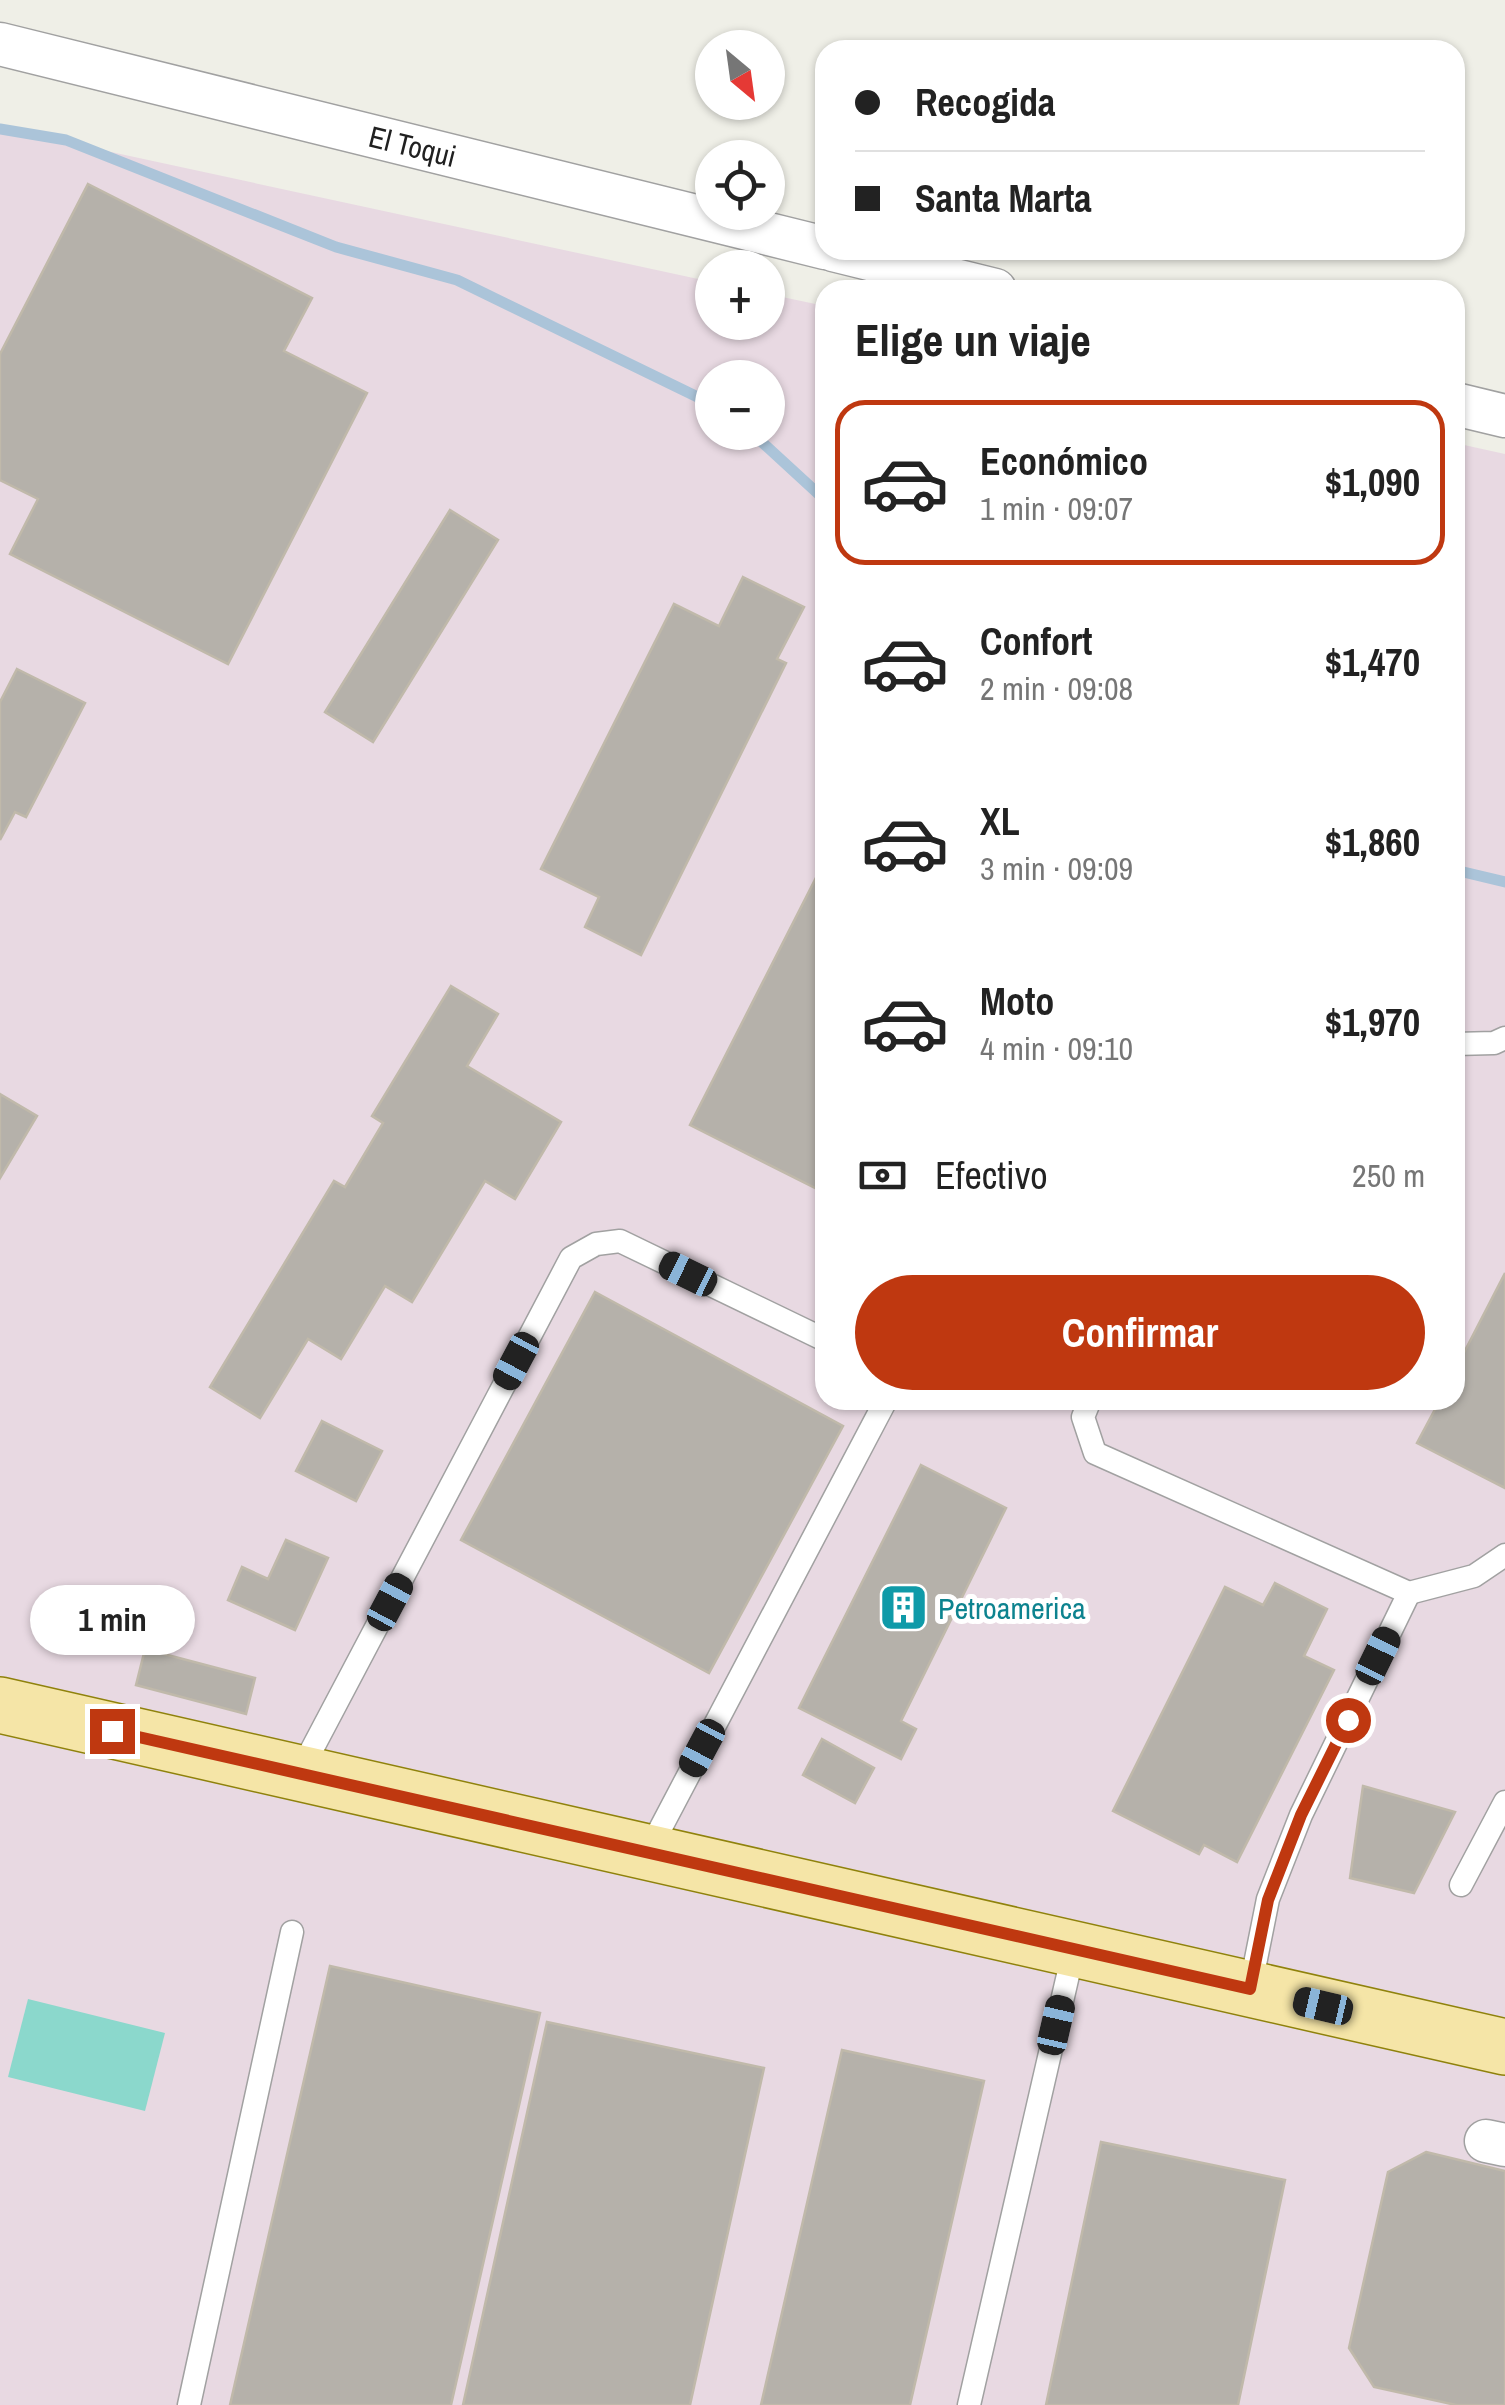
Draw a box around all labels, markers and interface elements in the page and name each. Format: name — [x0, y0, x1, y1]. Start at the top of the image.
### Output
north arrow — [695, 30, 785, 120]
map controls — [695, 30, 785, 450]
text: Recogida — [915, 77, 1055, 128]
street label: El Toqui — [365, 116, 460, 176]
button: locate — [695, 140, 785, 230]
text: Santa Marta — [915, 173, 1092, 224]
button: + — [695, 250, 785, 340]
text: Elige un viaje — [855, 309, 1091, 370]
button: − — [695, 360, 785, 450]
text: Económico — [980, 436, 1148, 487]
icon: car — [860, 438, 950, 528]
text: $1,090 — [1325, 457, 1420, 508]
text: 1 min · 09:07 — [980, 487, 1133, 530]
text: Confort — [980, 616, 1092, 667]
icon: car — [860, 618, 950, 708]
text: $1,470 — [1325, 637, 1420, 688]
text: 2 min · 09:08 — [980, 667, 1133, 710]
text: XL — [980, 796, 1020, 847]
icon: car — [860, 798, 950, 888]
text: $1,860 — [1325, 817, 1420, 868]
text: 3 min · 09:09 — [980, 847, 1133, 890]
text: Moto — [980, 976, 1054, 1027]
icon: car — [860, 978, 950, 1068]
text: $1,970 — [1325, 997, 1420, 1048]
text: 4 min · 09:10 — [980, 1027, 1133, 1070]
icon: cash — [855, 1148, 910, 1203]
text: Efectivo — [935, 1150, 1048, 1201]
text: 250 m — [1352, 1154, 1425, 1197]
car — [654, 1247, 722, 1301]
button: Confirmar — [855, 1275, 1425, 1390]
car — [489, 1327, 543, 1395]
car — [363, 1568, 417, 1636]
building icon: Petroamerica — [877, 1582, 929, 1634]
callout: 1 min — [29, 1586, 194, 1656]
place label: Petroamerica — [938, 1588, 1086, 1628]
text: 1 min — [78, 1598, 147, 1641]
car — [1351, 1622, 1405, 1690]
route start — [1326, 1698, 1371, 1743]
route end — [90, 1709, 135, 1754]
car — [675, 1714, 729, 1782]
car — [1290, 1985, 1356, 2027]
car — [1035, 1992, 1077, 2058]

